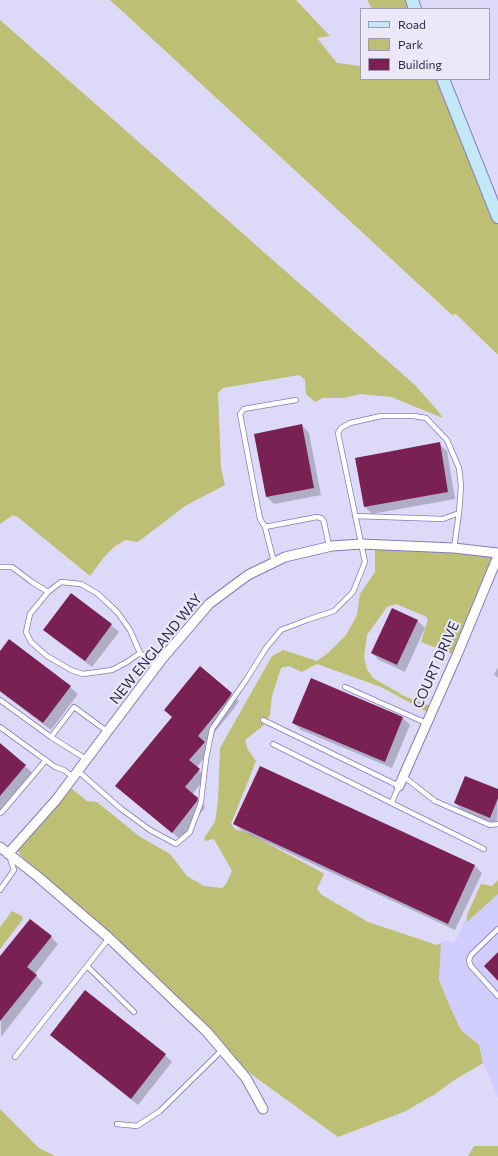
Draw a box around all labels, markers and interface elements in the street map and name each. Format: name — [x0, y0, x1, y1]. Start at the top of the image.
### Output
legend — [360, 8, 490, 80]
text: Road — [398, 17, 426, 31]
text: Park — [398, 37, 423, 51]
text: Building — [398, 57, 442, 71]
street label: NEW ENGLAND WAY — [106, 590, 206, 708]
street label: COURT DRIVE — [409, 619, 463, 711]

